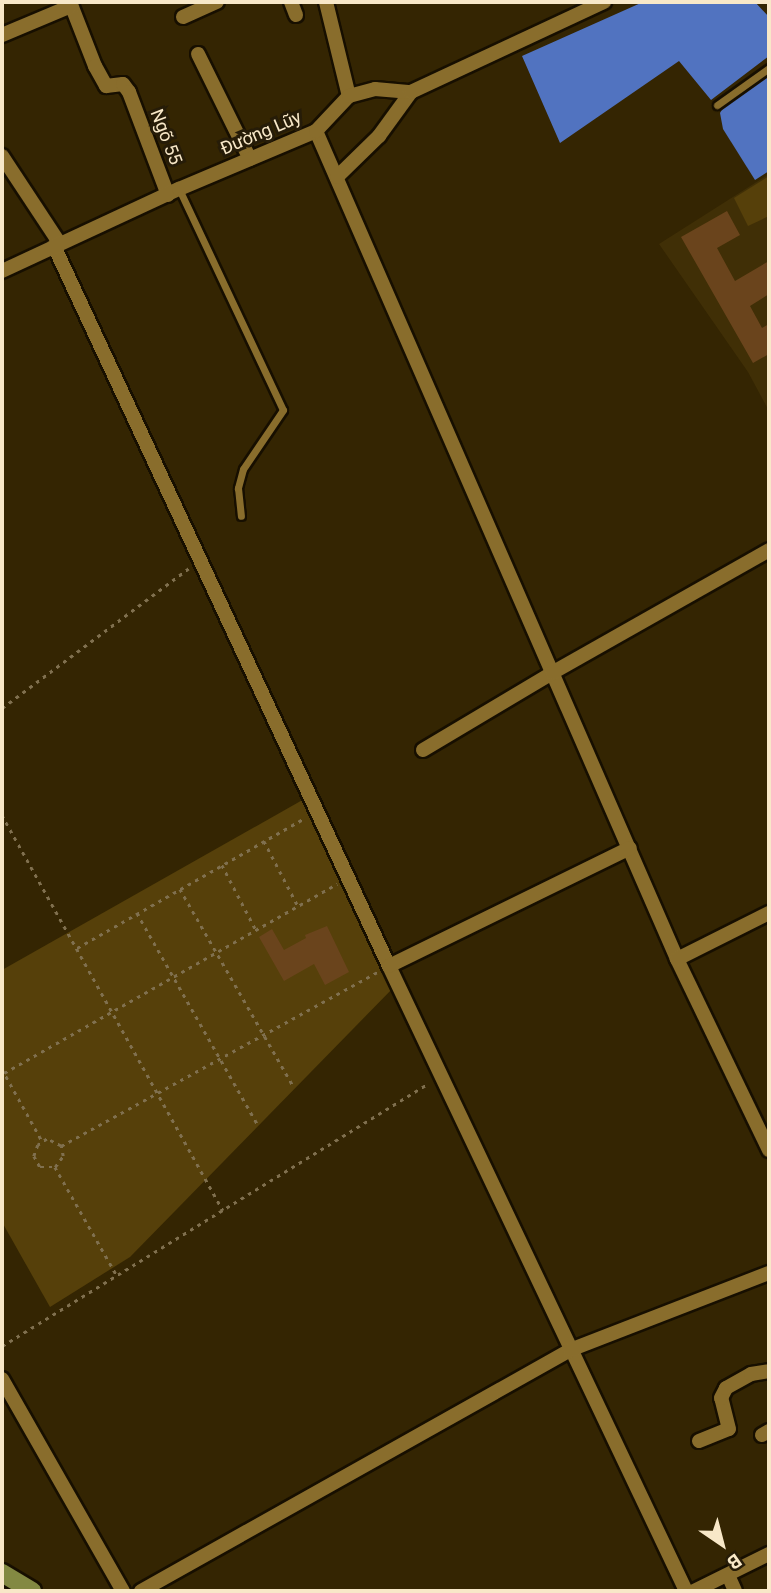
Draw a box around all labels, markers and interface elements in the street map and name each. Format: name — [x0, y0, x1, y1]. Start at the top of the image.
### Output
street label: Ngõ 55 — [146, 106, 186, 168]
street label: Đường Lũy — [217, 106, 305, 160]
north arrow — [687, 1509, 757, 1579]
text: B — [723, 1549, 746, 1575]

